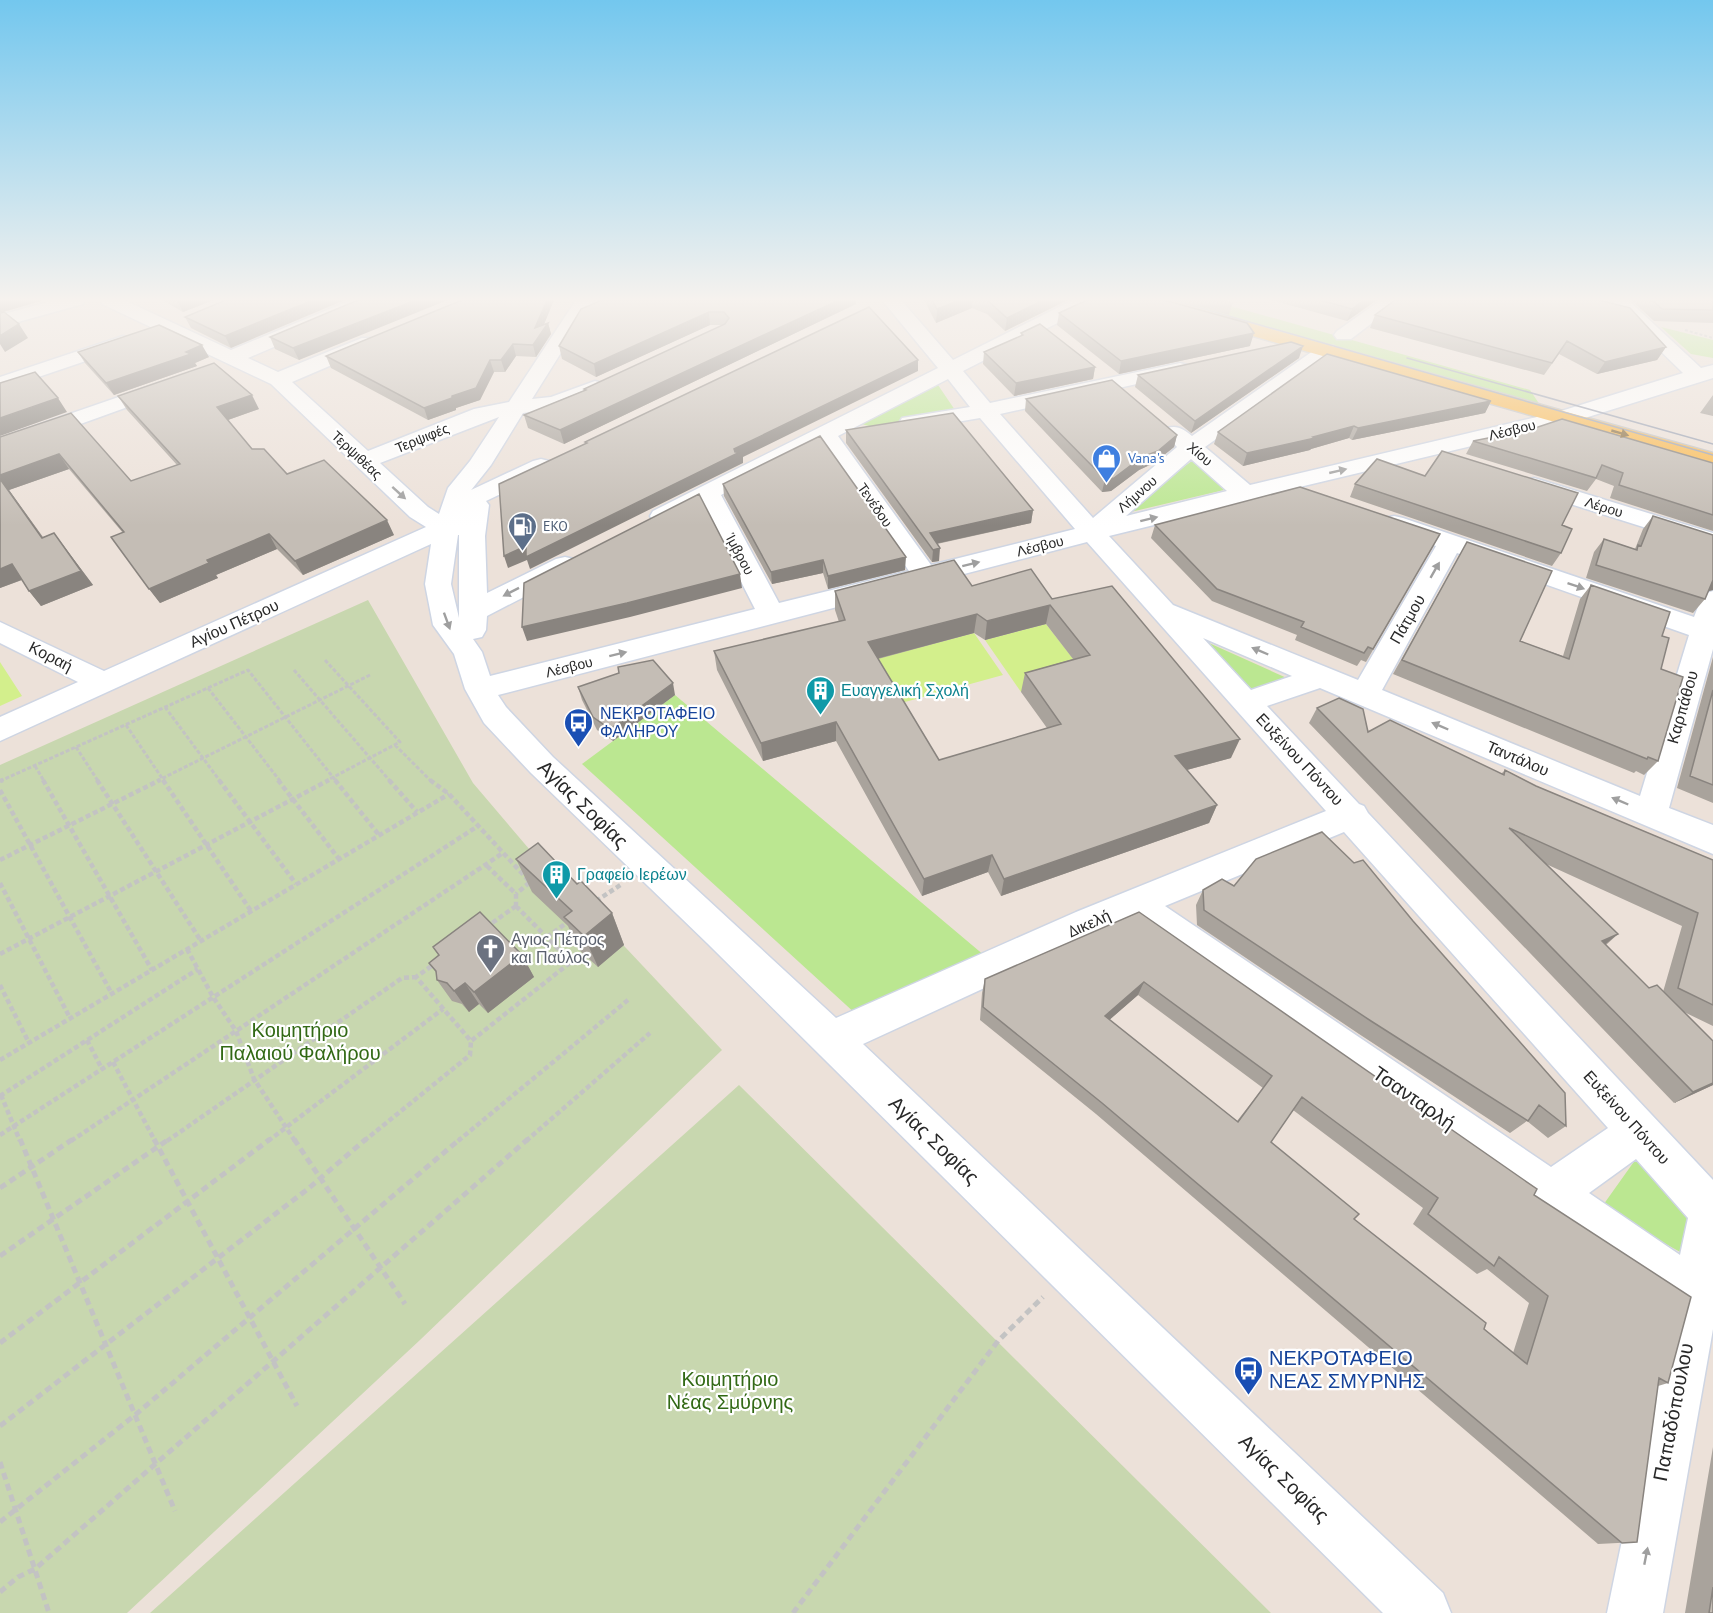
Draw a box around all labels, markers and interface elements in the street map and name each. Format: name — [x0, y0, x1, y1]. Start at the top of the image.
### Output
street label: Λέσβου — [1487, 415, 1537, 445]
street label: Τερψιφές — [392, 419, 452, 457]
street label: Τερψιθέας — [328, 427, 386, 483]
one-way arrow — [1611, 429, 1630, 439]
street label: Χίου — [1184, 438, 1216, 470]
shop icon: Vana's — [1091, 442, 1123, 484]
place label: Vana's — [1127, 449, 1165, 467]
one-way arrow — [1329, 466, 1348, 476]
street label: Λήμνου — [1113, 472, 1161, 516]
street label: Τενέδου — [853, 479, 897, 531]
one-way arrow — [391, 486, 406, 499]
street label: Λέρου — [1583, 493, 1625, 521]
fuel station icon: EKO — [506, 510, 538, 552]
one-way arrow — [1140, 513, 1159, 523]
place label: EKO — [543, 517, 568, 535]
street label: Ίμβρου — [721, 529, 758, 578]
street label: Λέσβου — [1015, 531, 1065, 561]
one-way arrow — [962, 558, 980, 568]
one-way arrow — [1430, 561, 1440, 578]
one-way arrow — [1567, 581, 1585, 591]
one-way arrow — [503, 587, 520, 597]
street label: Πάτμου — [1385, 591, 1429, 647]
street label: Αγίου Πέτρου — [186, 594, 282, 652]
one-way arrow — [443, 612, 453, 630]
street label: Κοραή — [26, 637, 76, 675]
one-way arrow — [1251, 646, 1269, 656]
one-way arrow — [609, 649, 627, 658]
street label: Λέσβου — [544, 652, 594, 682]
street label: Καρπάθου — [1662, 668, 1702, 746]
building icon: Ευαγγελική Σχολή — [804, 674, 836, 716]
place label: Ευαγγελική Σχολή — [841, 680, 969, 700]
place label: ΝΕΚΡΟΤΑΦΕΙΟ ΦΑΛΗΡΟΥ — [600, 703, 715, 741]
bus stop icon: ΝΕΚΡΟΤΑΦΕΙΟ ΦΑΛΗΡΟΥ — [563, 706, 595, 748]
street label: Ευξείνου Πόντου — [1252, 709, 1348, 809]
one-way arrow — [1431, 721, 1449, 731]
street label: Ταντάλου — [1484, 736, 1552, 780]
street label: Αγίας Σοφίας — [532, 754, 634, 854]
one-way arrow — [1611, 796, 1629, 806]
building icon: Γραφείο Ιερέων — [540, 858, 572, 900]
place label: Γραφείο Ιερέων — [577, 864, 687, 884]
street label: Δικελή — [1065, 905, 1113, 941]
place label: Αγιος Πέτρος και Παύλος — [511, 929, 605, 967]
church icon: Αγιος Πέτρος και Παύλος — [474, 932, 506, 974]
park label: Κοιμητήριο Παλαιού Φαλήρου — [219, 1017, 381, 1066]
street label: Τσανταρλή — [1368, 1060, 1460, 1136]
street label: Ευξείνου Πόντου — [1580, 1066, 1674, 1168]
street label: Αγίας Σοφίας — [883, 1090, 985, 1190]
street label: Παπαδόπουλου — [1647, 1341, 1699, 1483]
place label: ΝΕΚΡΟΤΑΦΕΙΟ ΝΕΑΣ ΣΜΥΡΝΗΣ — [1269, 1345, 1425, 1394]
bus stop icon: ΝΕΚΡΟΤΑΦΕΙΟ ΝΕΑΣ ΣΜΥΡΝΗΣ — [1232, 1354, 1264, 1396]
park label: Κοιμητήριο Νέας Σμύρνης — [667, 1366, 794, 1415]
street label: Αγίας Σοφίας — [1233, 1428, 1335, 1528]
one-way arrow — [1642, 1546, 1651, 1565]

